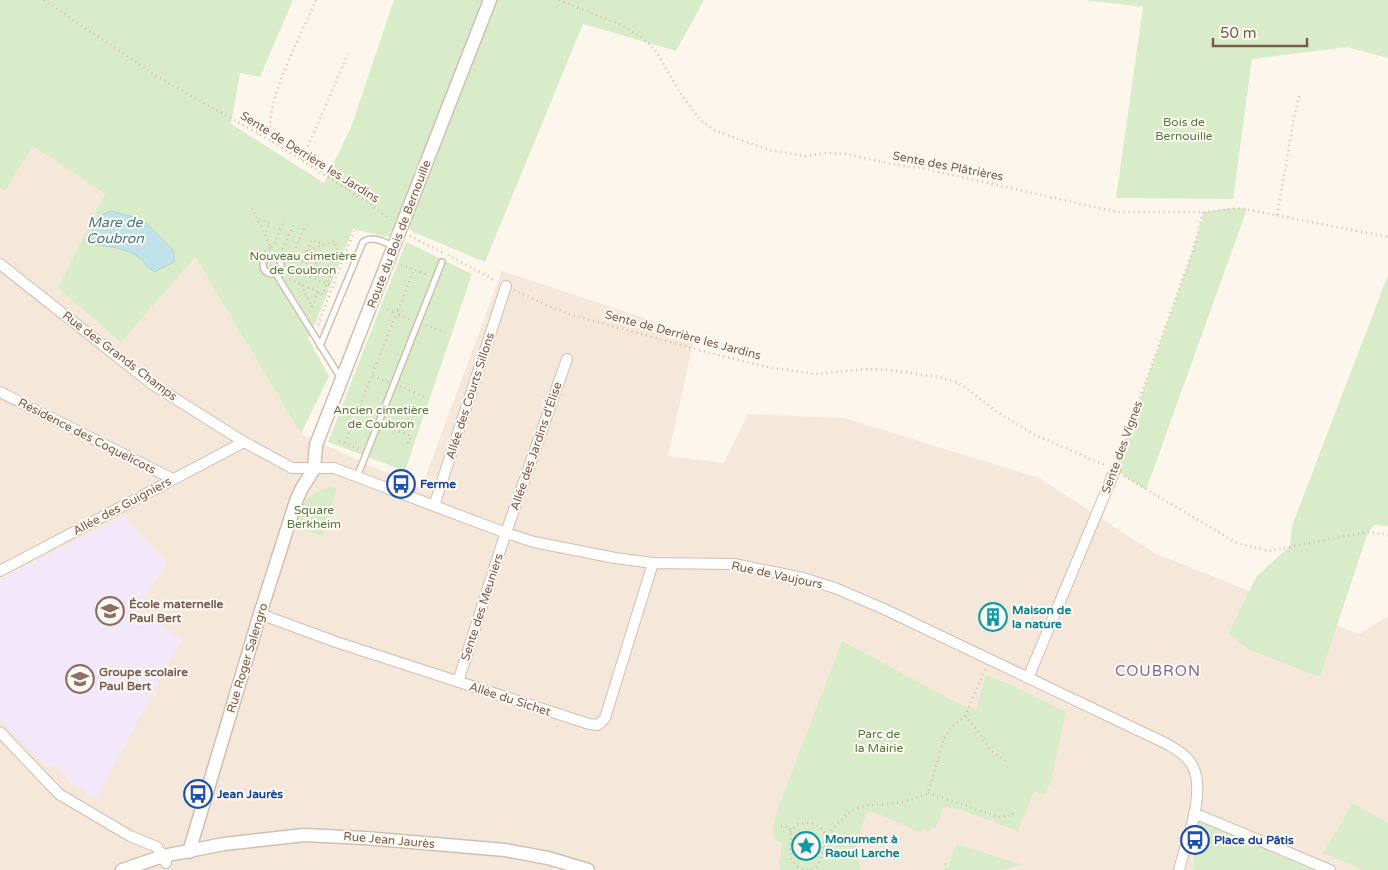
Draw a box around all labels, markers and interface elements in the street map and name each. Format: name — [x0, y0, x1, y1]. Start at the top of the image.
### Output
scale bar — [1213, 15, 1307, 47]
text: 50 m — [1220, 24, 1257, 42]
street label: Sente de Derrière les Jardins — [238, 108, 382, 206]
park label: Bois de Bernouille — [1155, 115, 1213, 143]
street label: Sente des Plâtrières — [891, 148, 1005, 184]
street label: Route du Bois de Bernouille — [364, 158, 434, 310]
water label: Mare de Coubron — [86, 214, 144, 247]
park label: Nouveau cimetière de Coubron — [249, 249, 357, 277]
street label: Sente de Derrière les Jardins — [603, 307, 763, 363]
street label: Rue des Grands Champs — [60, 308, 180, 404]
street label: Allée des Courts Sillons — [443, 331, 497, 461]
street label: Allée des Jardins d'Élise — [507, 380, 565, 512]
street label: Résidence des Coquelicots — [16, 395, 158, 477]
street label: Sente des Vignes — [1099, 399, 1145, 495]
park label: Ancien cimetière de Coubron — [333, 403, 429, 431]
bus stop icon: Ferme — [386, 469, 416, 499]
street label: Allée des Guigniers — [71, 474, 174, 538]
place label: Ferme — [420, 477, 456, 491]
park label: Square Berkheim — [287, 503, 341, 531]
street label: Sente des Meuniers — [458, 551, 506, 662]
street label: Rue de Vaujours — [730, 558, 824, 592]
school or university icon: École maternelle Paul Bert — [95, 596, 125, 626]
place label: École maternelle Paul Bert — [129, 597, 224, 625]
street label: Rue Roger Salengro — [224, 601, 270, 715]
building icon: Maison de la nature — [978, 602, 1008, 632]
place label: Maison de la nature — [1012, 603, 1071, 631]
district label: COUBRON — [1115, 662, 1201, 680]
school or university icon: Groupe scolaire Paul Bert — [65, 664, 95, 694]
place label: Groupe scolaire Paul Bert — [99, 665, 188, 693]
street label: Allée du Sichet — [467, 679, 553, 719]
park label: Parc de la Mairie — [855, 727, 903, 755]
bus stop icon: Jean Jaurès — [183, 779, 213, 809]
place label: Jean Jaurès — [216, 787, 283, 801]
bus stop icon: Place du Pâtis — [1180, 825, 1210, 855]
street label: Rue Jean Jaurès — [343, 829, 436, 851]
place icon: Monument à Raoul Larche — [791, 831, 821, 861]
place label: Monument à Raoul Larche — [825, 832, 900, 860]
place label: Place du Pâtis — [1214, 833, 1294, 847]

